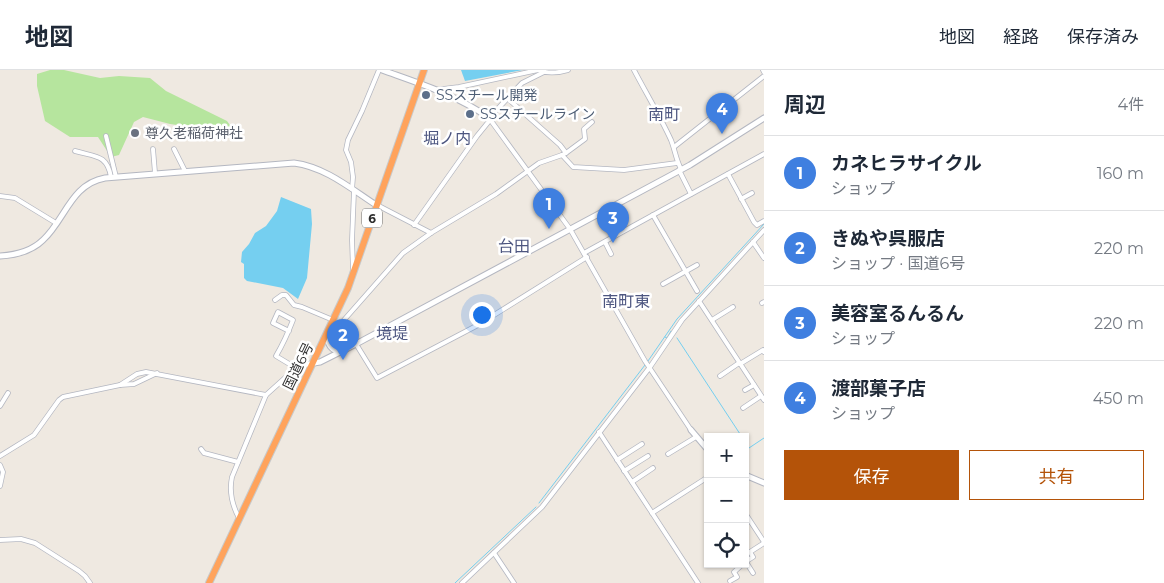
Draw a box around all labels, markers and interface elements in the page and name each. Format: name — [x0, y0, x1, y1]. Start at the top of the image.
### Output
text: 地図 — [25, 22, 73, 51]
text: 地図 — [939, 26, 975, 48]
text: 経路 — [1003, 26, 1039, 48]
text: 保存済み — [1067, 26, 1139, 48]
place label: SSスチール開発 — [436, 86, 537, 104]
marker: SSスチール開発 — [420, 89, 432, 101]
text: 周辺 — [784, 92, 826, 117]
pin: 4 — [706, 93, 738, 134]
text: 4件 — [1117, 95, 1144, 114]
place label: SSスチールライン — [480, 105, 595, 123]
district label: 南町 — [648, 105, 680, 124]
marker: SSスチールライン — [464, 108, 476, 120]
place label: 尊久老稲荷神社 — [145, 124, 243, 142]
marker: 尊久老稲荷神社 — [129, 127, 141, 139]
district label: 堀ノ内 — [423, 129, 471, 148]
text: カネヒラサイクル — [831, 152, 982, 175]
text: 1 — [797, 164, 803, 183]
text: 160 m — [1097, 164, 1144, 183]
text: ショップ — [831, 179, 895, 198]
pin: 1 — [533, 188, 565, 229]
pin: 3 — [597, 202, 629, 243]
road number: 6 — [362, 208, 382, 228]
text: きぬや呉服店 — [831, 227, 945, 250]
district label: 台田 — [498, 237, 530, 256]
text: 2 — [795, 239, 805, 258]
text: 220 m — [1094, 239, 1144, 258]
text: ショップ · 国道6号 — [831, 254, 965, 273]
district label: 南町東 — [602, 292, 650, 311]
your location — [469, 302, 495, 328]
text: 美容室るんるん — [831, 302, 964, 325]
text: 3 — [795, 314, 805, 333]
text: 220 m — [1094, 314, 1144, 333]
pin: 2 — [327, 319, 359, 360]
district label: 境堤 — [376, 324, 408, 343]
text: ショップ — [831, 329, 895, 348]
street label: 国道6号 — [279, 339, 317, 393]
text: 渡部菓子店 — [831, 377, 926, 400]
text: 4 — [794, 389, 806, 408]
text: 450 m — [1093, 389, 1144, 408]
text: ショップ — [831, 404, 895, 423]
map controls — [704, 433, 749, 568]
button: + — [704, 433, 749, 478]
button: 保存 — [784, 450, 959, 500]
button: 共有 — [969, 450, 1144, 500]
button: − — [704, 478, 749, 523]
button: locate — [704, 523, 749, 568]

